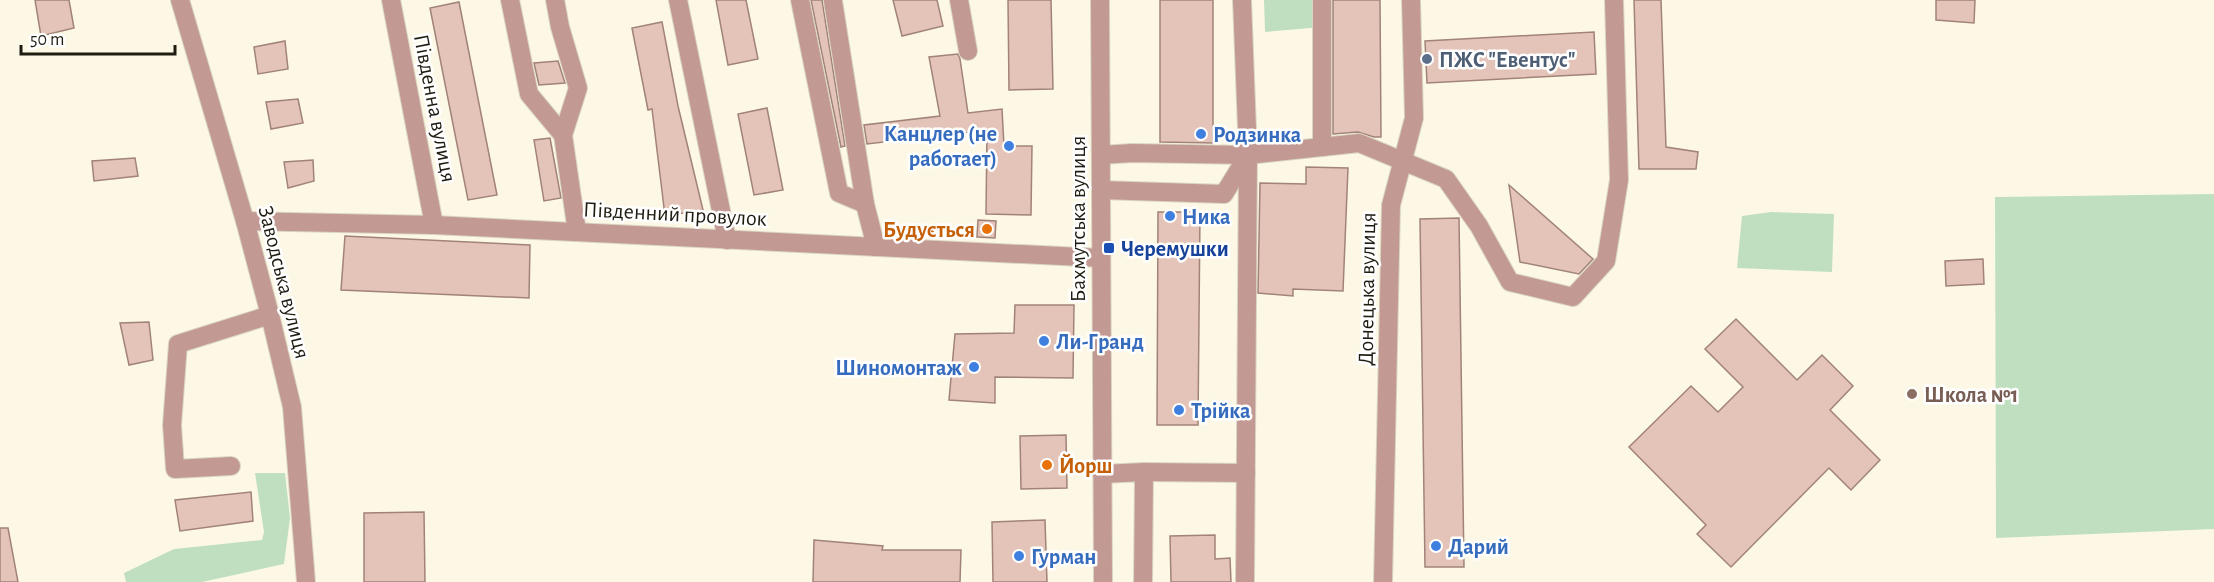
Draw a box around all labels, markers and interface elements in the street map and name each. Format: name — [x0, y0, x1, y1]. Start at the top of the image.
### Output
scale bar — [21, 18, 176, 56]
text: 50 m — [30, 31, 64, 49]
street label: Південна вулиця — [410, 32, 460, 184]
place label: ПЖС "Евентус" — [1439, 49, 1576, 72]
marker: ПЖС "Евентус" — [1420, 52, 1434, 66]
place label: Канцлер (не работает) — [884, 123, 997, 170]
place label: Родзинка — [1213, 124, 1301, 146]
marker: Родзинка — [1194, 127, 1208, 141]
street label: Бахмутська вулиця — [1067, 136, 1089, 302]
marker: Канцлер (не работает) — [1002, 139, 1016, 153]
street label: Південний провулок — [583, 198, 767, 230]
street label: Заводська вулиця — [254, 204, 314, 361]
place label: Ника — [1182, 206, 1230, 228]
marker: Ника — [1163, 209, 1177, 223]
street label: Донецька вулиця — [1355, 212, 1379, 366]
place label: Будується — [883, 219, 975, 242]
marker: Будується — [980, 222, 994, 236]
place label: Черемушки — [1121, 238, 1229, 261]
marker: Черемушки — [1102, 241, 1116, 255]
place label: Ли-Гранд — [1056, 331, 1144, 353]
marker: Ли-Гранд — [1037, 334, 1051, 348]
place label: Шиномонтаж — [835, 357, 962, 379]
marker: Шиномонтаж — [967, 360, 981, 374]
place label: Школа №1 — [1924, 384, 2018, 406]
marker: Школа №1 — [1905, 387, 1919, 401]
place label: Трійка — [1191, 400, 1250, 422]
marker: Трійка — [1172, 403, 1186, 417]
place label: Йорш — [1059, 453, 1113, 477]
marker: Йорш — [1040, 458, 1054, 472]
place label: Дарий — [1448, 536, 1509, 558]
marker: Дарий — [1429, 539, 1443, 553]
place label: Гурман — [1031, 546, 1096, 569]
marker: Гурман — [1012, 549, 1026, 563]

